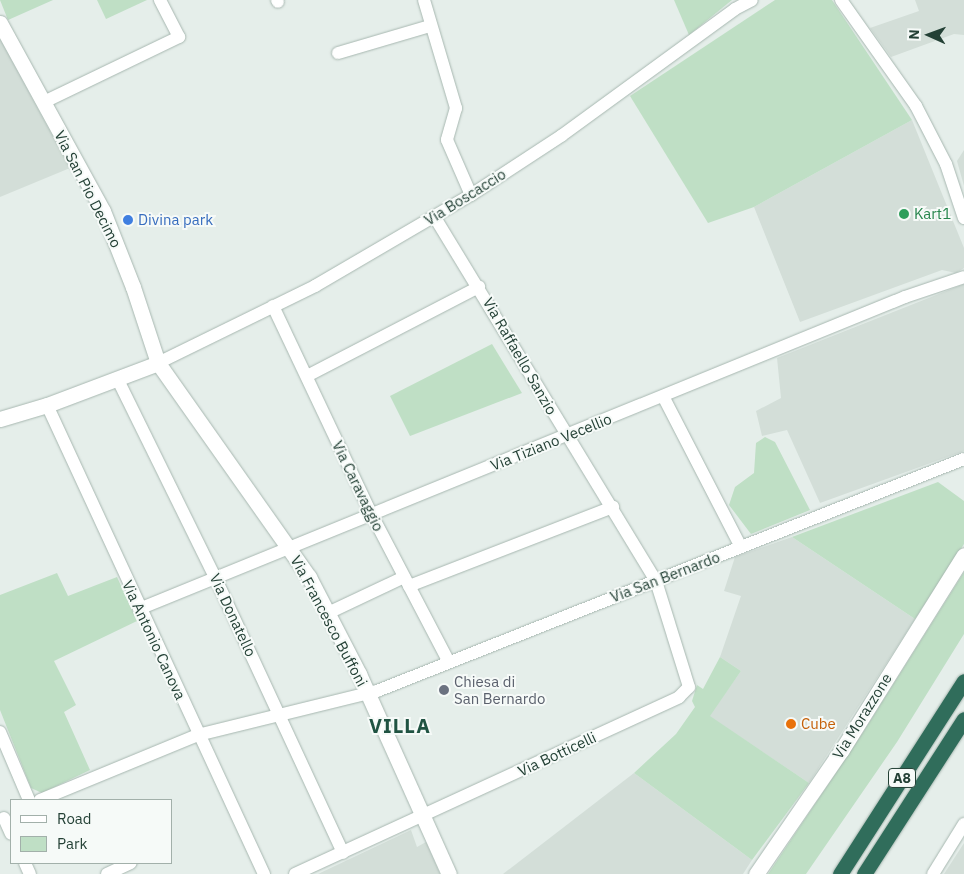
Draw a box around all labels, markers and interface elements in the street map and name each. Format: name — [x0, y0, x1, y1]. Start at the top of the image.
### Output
north arrow — [904, 10, 954, 60]
text: N — [905, 29, 923, 40]
street label: Via San Pio Decimo — [51, 127, 125, 251]
street label: Via Boscaccio — [421, 165, 509, 229]
place label: Kart1 — [914, 205, 951, 223]
marker: Kart1 — [898, 208, 910, 220]
place label: Divina park — [138, 211, 213, 229]
marker: Divina park — [122, 214, 134, 226]
street label: Via Raffaello Sanzio — [479, 294, 561, 418]
street label: Via Tiziano Vecellio — [488, 410, 614, 474]
street label: Via Caravaggio — [328, 438, 388, 534]
street label: Via San Bernardo — [608, 548, 722, 606]
street label: Via Francesco Buffoni — [287, 553, 371, 689]
street label: Via Donatello — [206, 571, 260, 659]
street label: Via Antonio Canova — [118, 577, 190, 703]
street label: Via Morazzone — [829, 670, 895, 762]
place label: Chiesa di San Bernardo — [454, 672, 545, 707]
marker: Chiesa di San Bernardo — [438, 684, 450, 696]
district label: VILLA — [368, 713, 432, 737]
place label: Cube — [801, 715, 836, 733]
marker: Cube — [785, 718, 797, 730]
street label: Via Botticelli — [515, 728, 599, 780]
road number: A8 — [887, 766, 917, 790]
legend — [10, 799, 172, 864]
text: Road — [57, 809, 92, 828]
text: Park — [57, 834, 87, 853]

